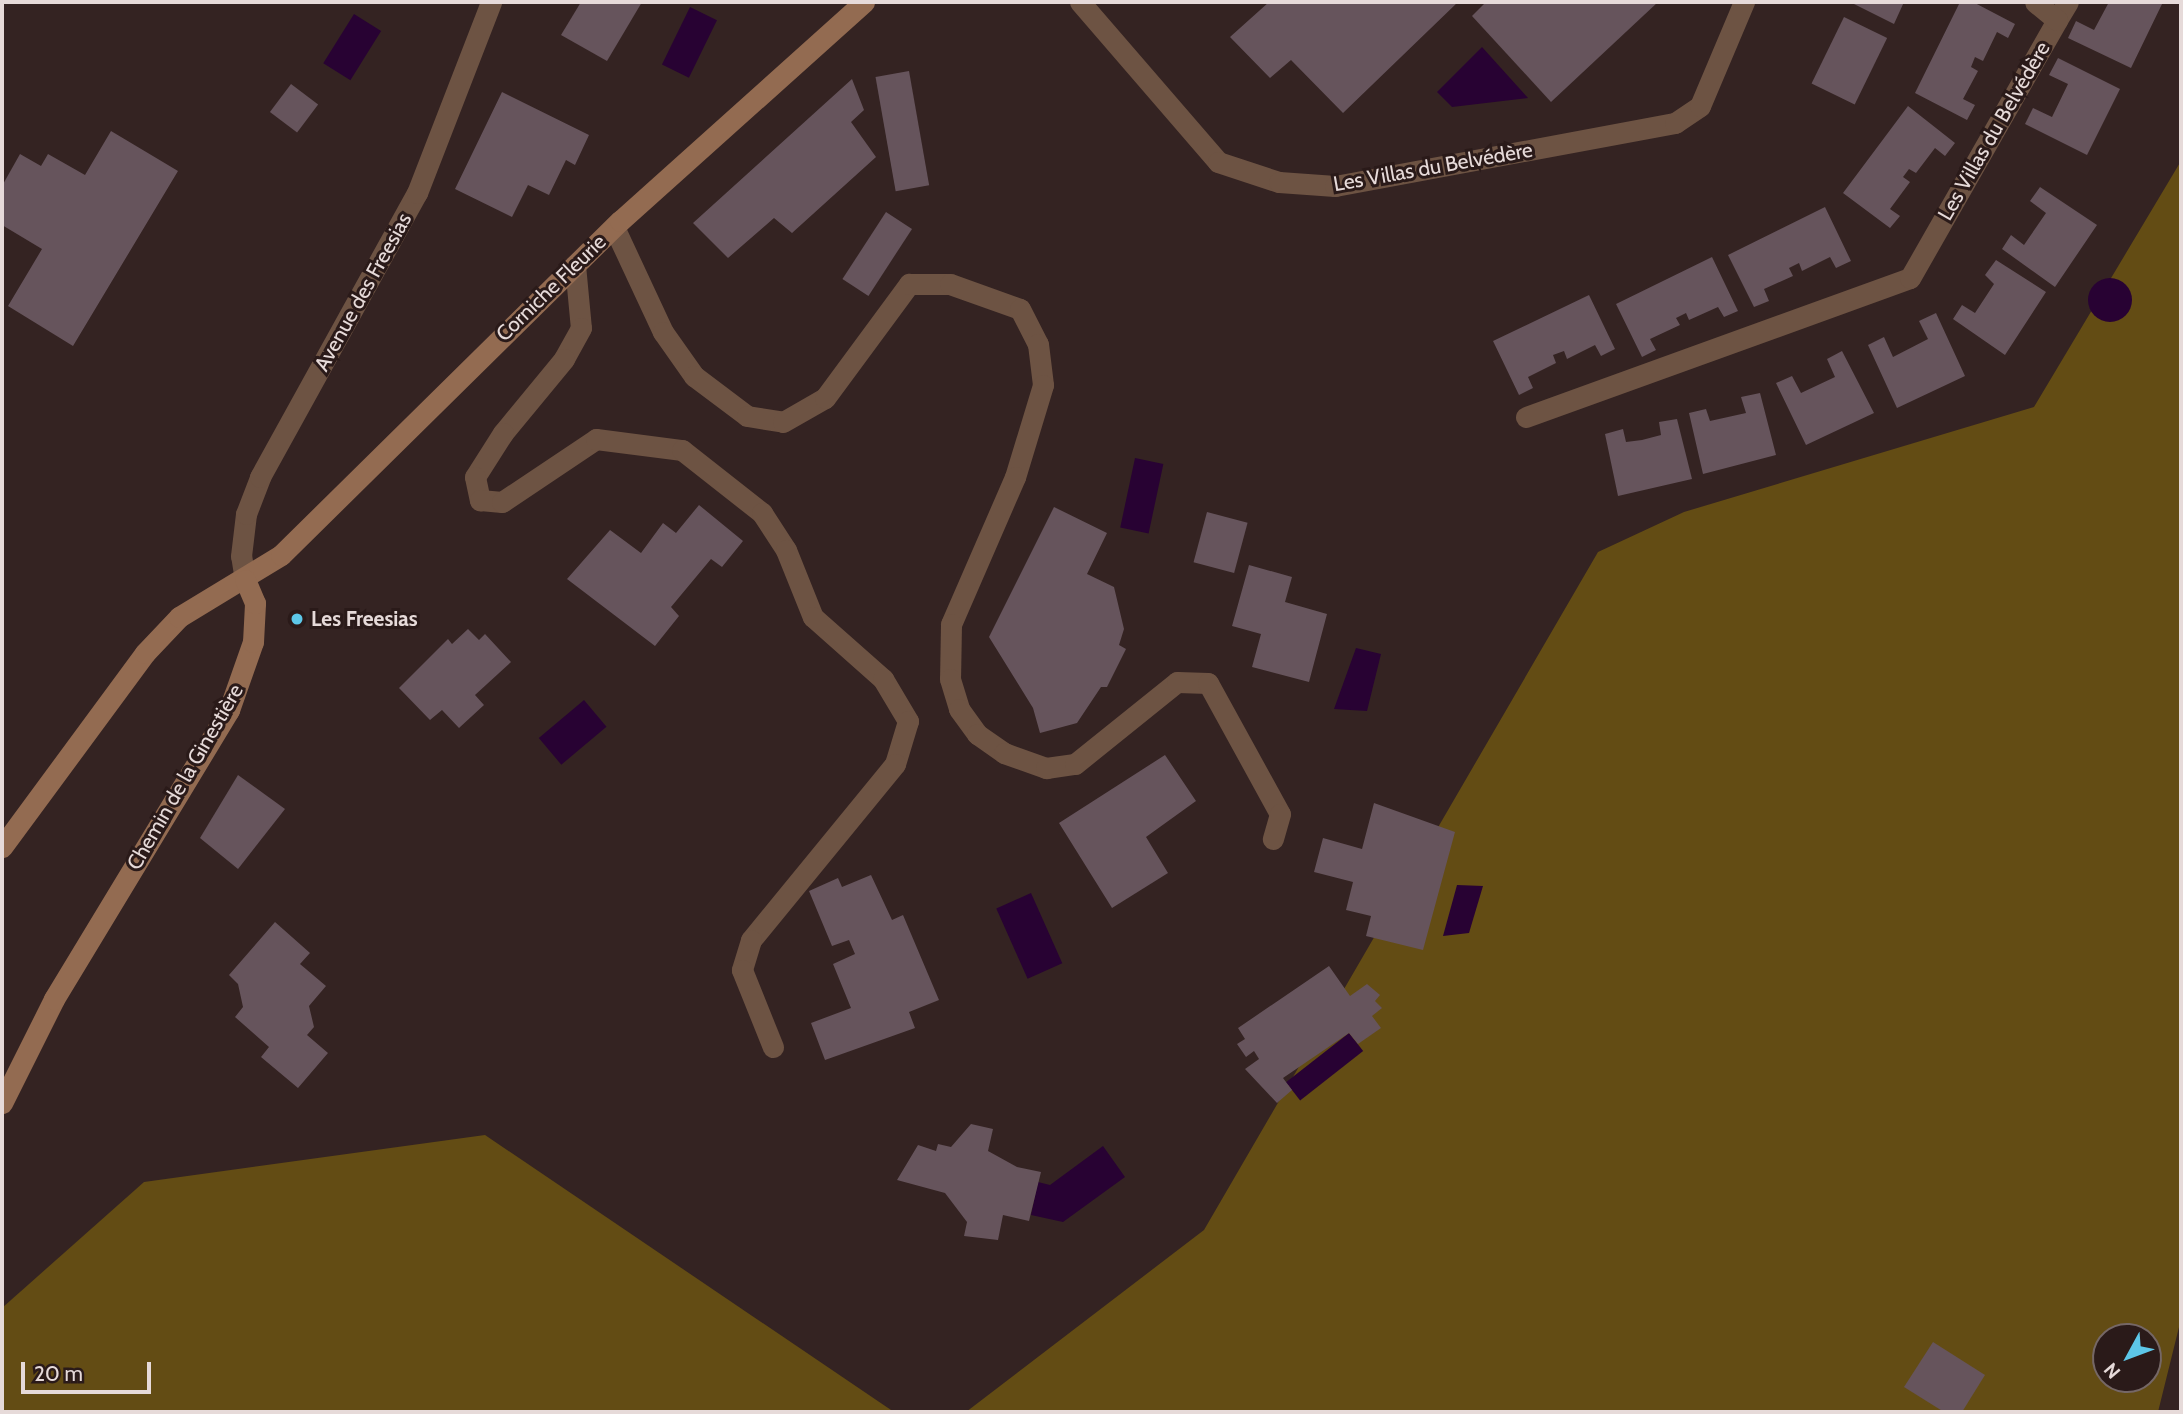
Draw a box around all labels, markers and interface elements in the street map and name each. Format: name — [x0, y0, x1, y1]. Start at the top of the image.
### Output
street label: Les Villas du Belvédère — [1933, 37, 2055, 225]
street label: Les Villas du Belvédère — [1331, 137, 1535, 197]
street label: Avenue des Freesias — [309, 209, 417, 375]
street label: Corniche Fleurie — [491, 229, 611, 347]
place label: Les Freesias — [311, 606, 418, 632]
marker: Les Freesias — [289, 611, 305, 627]
street label: Chemin de la Ginestière — [122, 680, 248, 874]
north arrow — [2092, 1323, 2162, 1393]
scale bar — [24, 1348, 154, 1392]
text: N — [2099, 1358, 2125, 1383]
text: 20 m — [34, 1361, 83, 1386]

